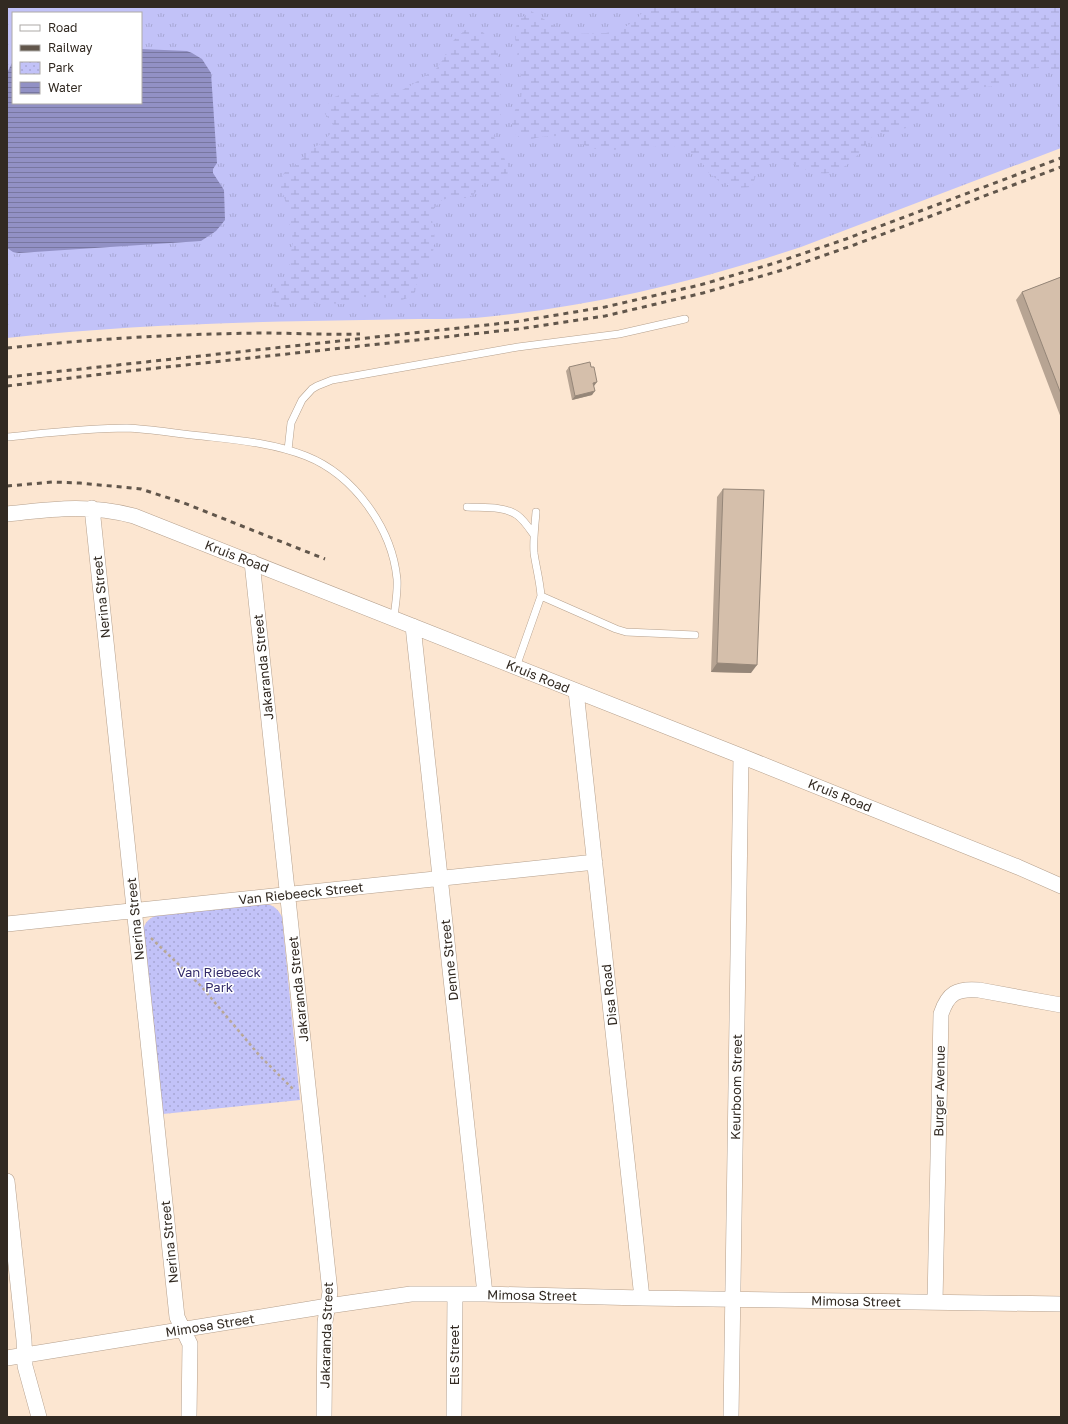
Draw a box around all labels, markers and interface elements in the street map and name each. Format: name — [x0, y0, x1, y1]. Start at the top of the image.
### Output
legend — [12, 12, 142, 104]
text: Road — [48, 20, 77, 35]
text: Railway — [48, 40, 93, 55]
text: Park — [48, 60, 74, 75]
text: Water — [48, 80, 82, 95]
street label: Kruis Road — [203, 536, 271, 576]
street label: Nerina Street — [89, 555, 113, 639]
street label: Jakaranda Street — [249, 613, 277, 721]
street label: Kruis Road — [504, 656, 572, 696]
street label: Kruis Road — [806, 775, 874, 815]
street label: Nerina Street — [123, 877, 147, 961]
street label: Van Riebeeck Street — [238, 878, 364, 908]
street label: Denne Street — [437, 918, 461, 1002]
street label: Jakaranda Street — [284, 935, 312, 1043]
street label: Disa Road — [598, 963, 620, 1027]
park label: Van Riebeeck Park — [177, 964, 262, 995]
street label: Keurboom Street — [727, 1034, 745, 1140]
street label: Burger Avenue — [930, 1045, 948, 1137]
street label: Nerina Street — [157, 1200, 181, 1284]
street label: Jakaranda Street — [316, 1282, 336, 1388]
street label: Mimosa Street — [487, 1286, 577, 1304]
street label: Mimosa Street — [811, 1292, 901, 1310]
street label: Mimosa Street — [164, 1310, 256, 1340]
street label: Els Street — [446, 1325, 462, 1385]

